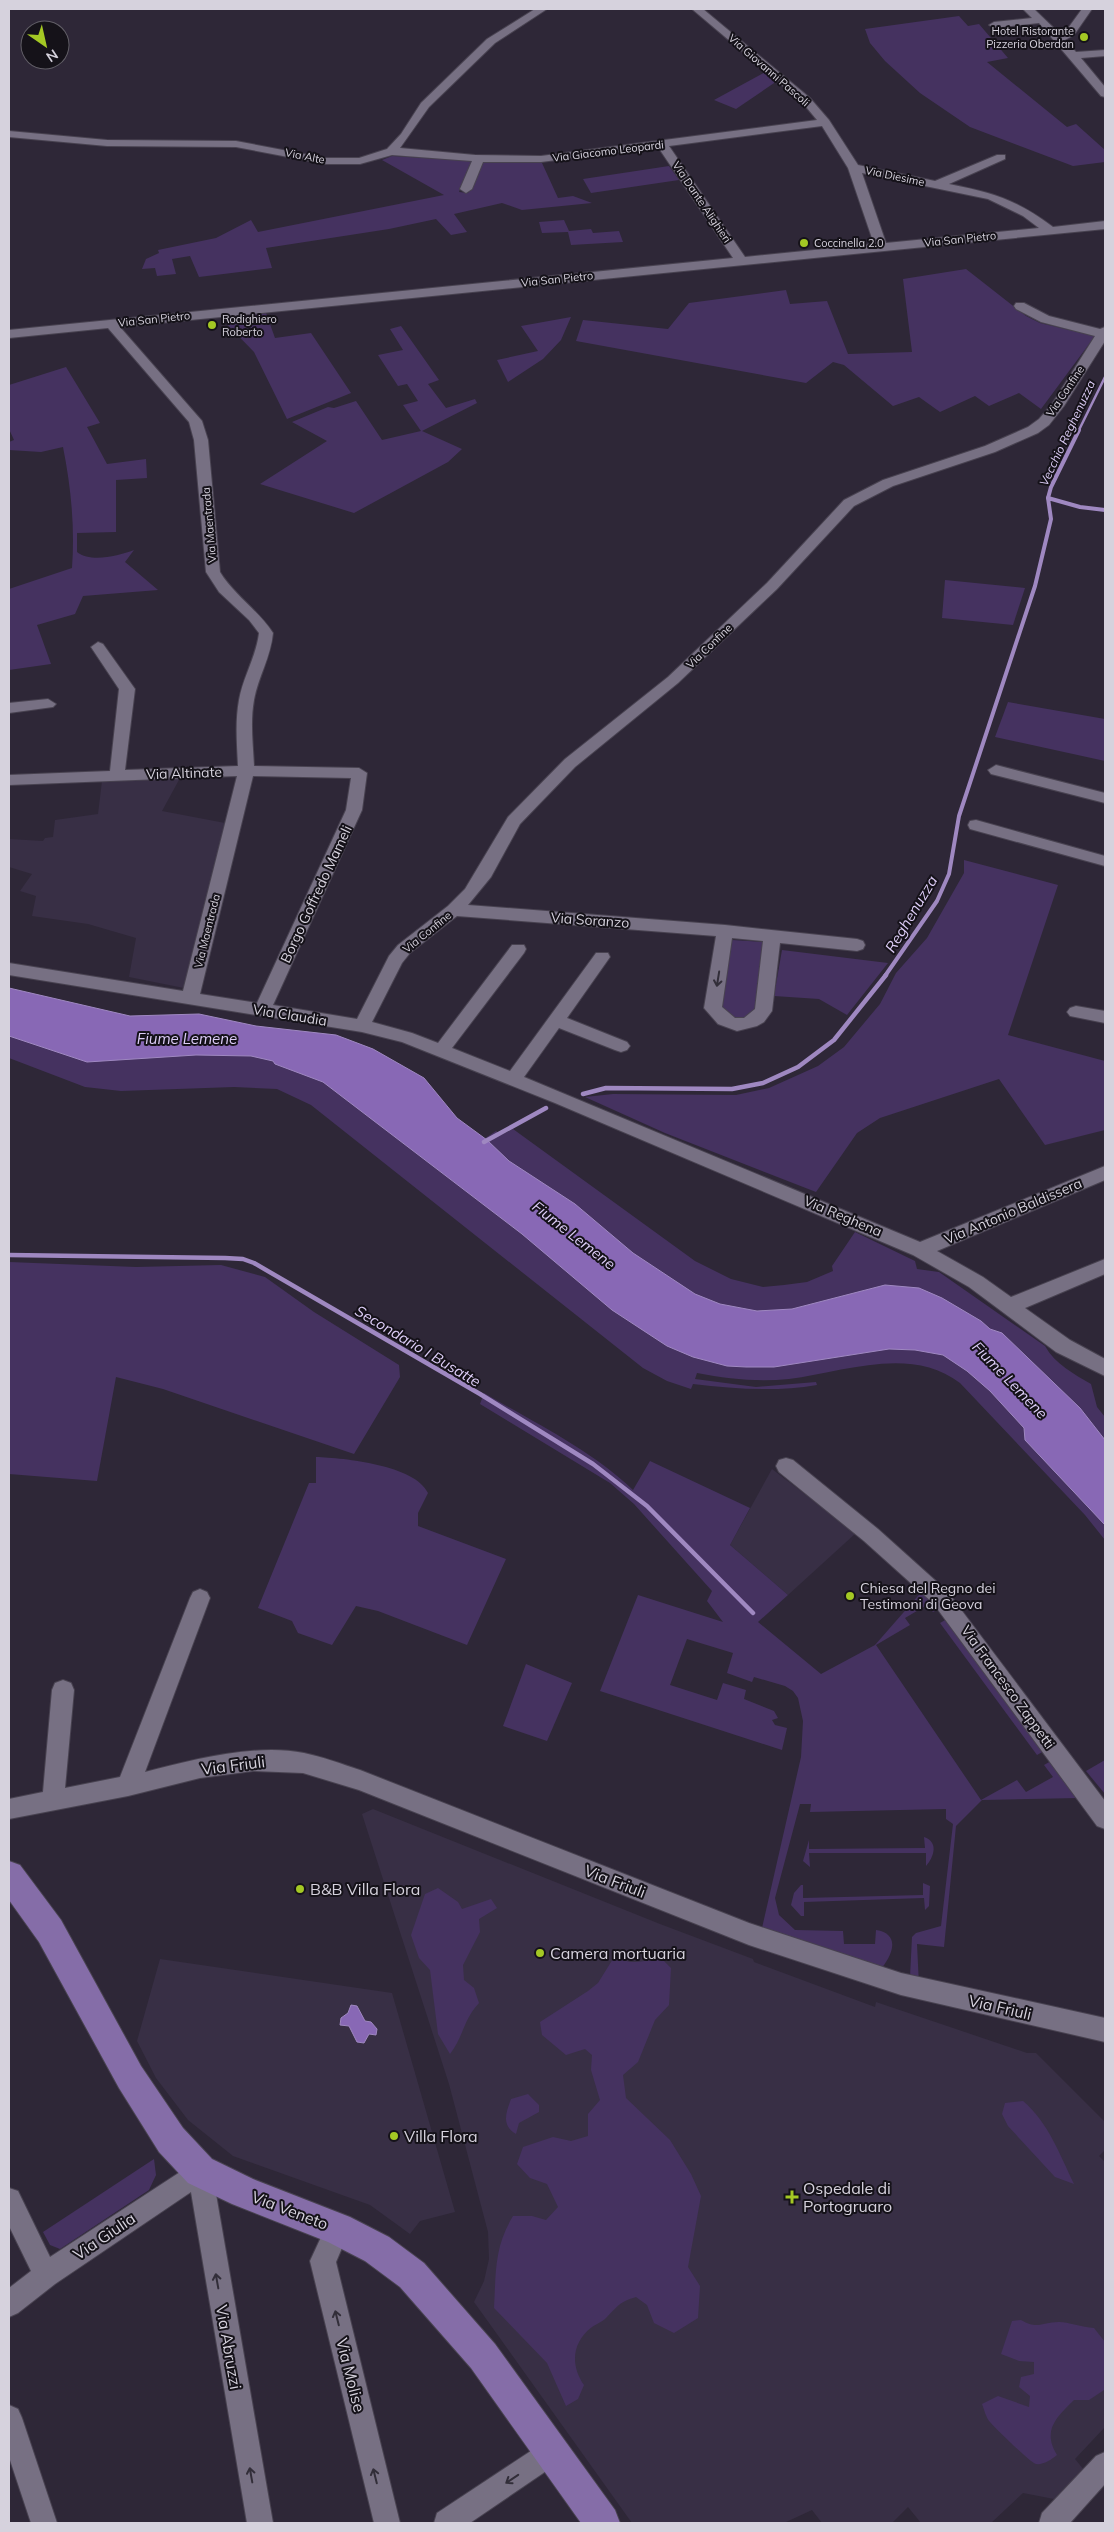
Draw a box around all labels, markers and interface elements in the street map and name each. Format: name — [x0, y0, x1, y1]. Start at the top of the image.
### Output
north arrow — [20, 20, 70, 70]
place label: Hotel Ristorante Pizzeria Oberdan — [986, 24, 1074, 51]
street label: Via Giovanni Pascoli — [725, 31, 813, 109]
marker: Hotel Ristorante Pizzeria Oberdan — [1078, 31, 1090, 43]
text: N — [43, 45, 62, 66]
street label: Via Giacomo Leopardi — [552, 137, 664, 165]
street label: Via Alte — [284, 145, 326, 167]
street label: Via Dante Alighieri — [670, 159, 734, 245]
street label: Via Diesime — [864, 163, 926, 189]
street label: Via San Pietro — [923, 228, 997, 250]
place label: Coccinella 2.0 — [814, 236, 884, 250]
marker: Coccinella 2.0 — [798, 237, 810, 249]
street label: Via San Pietro — [520, 268, 594, 290]
street label: Via San Pietro — [117, 308, 191, 330]
place label: Rodighiero Roberto — [222, 312, 277, 339]
marker: Rodighiero Roberto — [206, 319, 218, 331]
street label: Via Confine — [1043, 363, 1087, 419]
water label: Vecchio Reghenuzza — [1036, 378, 1098, 488]
street label: Via Maentrada — [199, 487, 219, 563]
street label: Via Confine — [683, 621, 735, 671]
street label: Via Altinate — [146, 763, 222, 783]
street label: Borgo Goffredo Mameli — [276, 822, 356, 966]
water label: Reghenuzza — [881, 872, 941, 956]
street label: Via Maentrada — [191, 893, 223, 969]
street label: Via Confine — [400, 908, 454, 956]
street label: Via Soranzo — [550, 908, 630, 932]
one-way arrow — [712, 971, 722, 987]
street label: Via Claudia — [252, 1000, 328, 1030]
water label: Fiume Lemene — [137, 1029, 237, 1048]
street label: Via Antonio Baldissera — [942, 1174, 1084, 1248]
street label: Via Reghena — [801, 1191, 885, 1241]
water label: Fiume Lemene — [529, 1197, 619, 1273]
water label: Secondario I Busatte — [352, 1301, 484, 1391]
water label: Fiume Lemene — [968, 1337, 1052, 1423]
place label: Chiesa del Regno dei Testimoni di Geova — [860, 1579, 996, 1613]
marker: Chiesa del Regno dei Testimoni di Geova — [844, 1590, 856, 1602]
street label: Via Francesco Zappetti — [957, 1622, 1059, 1752]
street label: Via Friuli — [200, 1751, 266, 1779]
street label: Via Friuli — [582, 1860, 648, 1902]
place label: B&B Villa Flora — [310, 1879, 420, 1899]
marker: B&B Villa Flora — [294, 1883, 306, 1895]
place label: Camera mortuaria — [550, 1943, 686, 1963]
marker: Camera mortuaria — [534, 1947, 546, 1959]
street label: Via Friuli — [967, 1990, 1033, 2024]
place label: Villa Flora — [404, 2126, 478, 2146]
marker: Villa Flora — [388, 2130, 400, 2142]
place label: Ospedale di Portogruaro — [803, 2178, 892, 2216]
street label: Via Veneto — [249, 2186, 331, 2234]
marker: Ospedale di Portogruaro — [785, 2190, 799, 2204]
street label: Via Giulia — [69, 2208, 139, 2264]
one-way arrow — [212, 2273, 222, 2289]
street label: Via Abruzzi — [212, 2303, 246, 2391]
one-way arrow — [332, 2310, 341, 2326]
street label: Via Molise — [332, 2336, 370, 2414]
one-way arrow — [246, 2468, 256, 2484]
one-way arrow — [370, 2468, 379, 2484]
one-way arrow — [505, 2474, 519, 2484]

